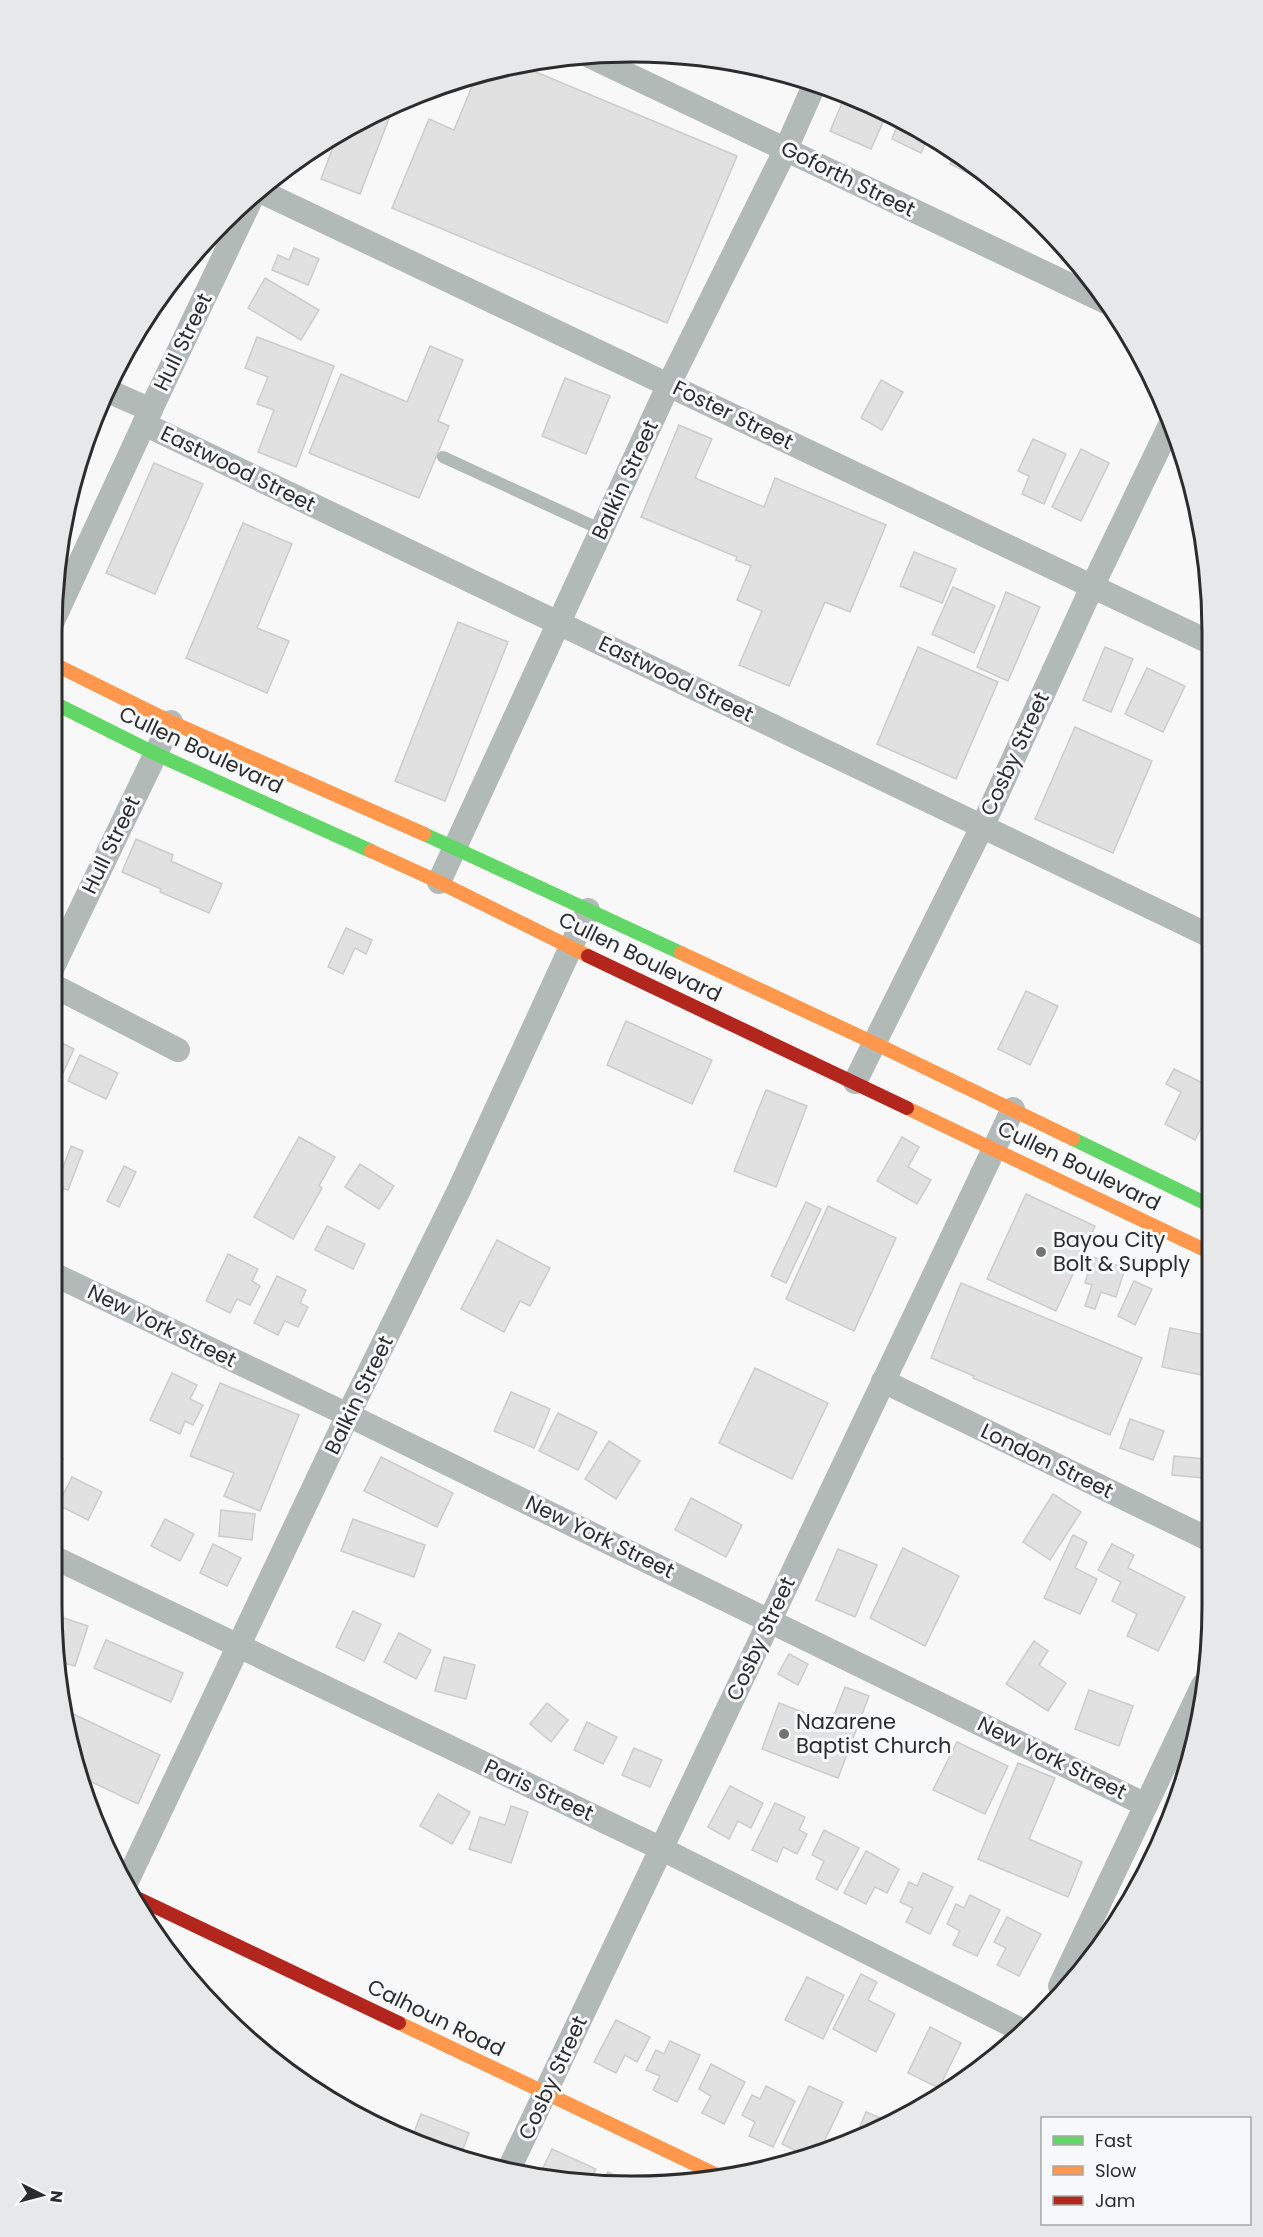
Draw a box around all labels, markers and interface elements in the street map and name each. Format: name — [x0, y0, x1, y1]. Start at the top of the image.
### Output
street label: Goforth Street — [776, 133, 920, 224]
street label: Hull Street — [146, 288, 219, 396]
street label: Foster Street — [668, 373, 798, 456]
street label: Balkin Street — [584, 415, 665, 544]
street label: Eastwood Street — [156, 418, 321, 519]
street label: Eastwood Street — [594, 628, 759, 729]
street label: Cosby Street — [973, 687, 1056, 821]
street label: Cullen Boulevard — [114, 699, 288, 800]
street label: Hull Street — [74, 791, 147, 899]
street label: Cullen Boulevard — [554, 905, 727, 1009]
street label: Cullen Boulevard — [993, 1114, 1166, 1218]
place label: Bayou City Bolt & Supply — [1053, 1225, 1190, 1278]
marker: Bayou City Bolt & Supply — [1034, 1245, 1048, 1259]
street label: New York Street — [83, 1277, 241, 1374]
street label: Balkin Street — [317, 1331, 400, 1459]
street label: London Street — [976, 1416, 1118, 1505]
street label: New York Street — [521, 1488, 679, 1585]
street label: Cosby Street — [719, 1572, 802, 1706]
place label: Nazarene Baptist Church — [796, 1707, 951, 1760]
street label: New York Street — [973, 1709, 1131, 1806]
marker: Nazarene Baptist Church — [777, 1727, 791, 1741]
street label: Paris Street — [480, 1752, 599, 1828]
street label: Calhoun Road — [363, 1972, 510, 2063]
street label: Cosby Street — [511, 2011, 594, 2145]
legend — [1041, 2117, 1251, 2225]
text: Fast — [1095, 2128, 1132, 2153]
text: Slow — [1095, 2158, 1137, 2183]
north arrow — [12, 2165, 72, 2225]
text: Jam — [1095, 2188, 1135, 2213]
text: N — [44, 2189, 68, 2204]

